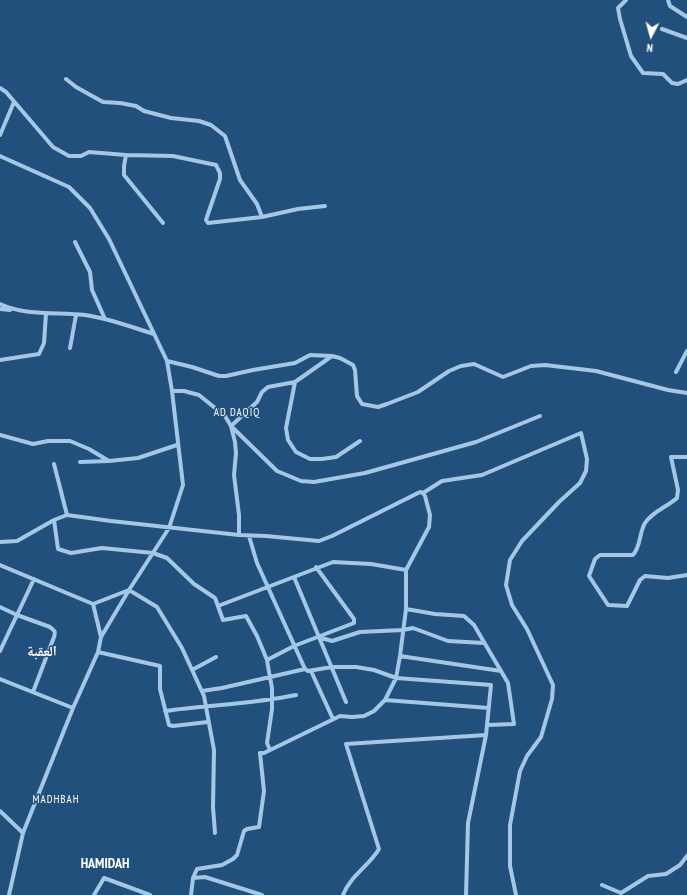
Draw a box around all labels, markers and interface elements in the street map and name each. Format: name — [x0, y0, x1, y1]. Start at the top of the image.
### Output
north arrow — [631, 16, 671, 56]
text: N — [646, 41, 653, 55]
district label: AD DAQIQ — [214, 406, 260, 420]
district label: العقبة — [27, 644, 57, 660]
district label: MADHBAH — [32, 793, 80, 807]
district label: HAMIDAH — [77, 856, 133, 872]

